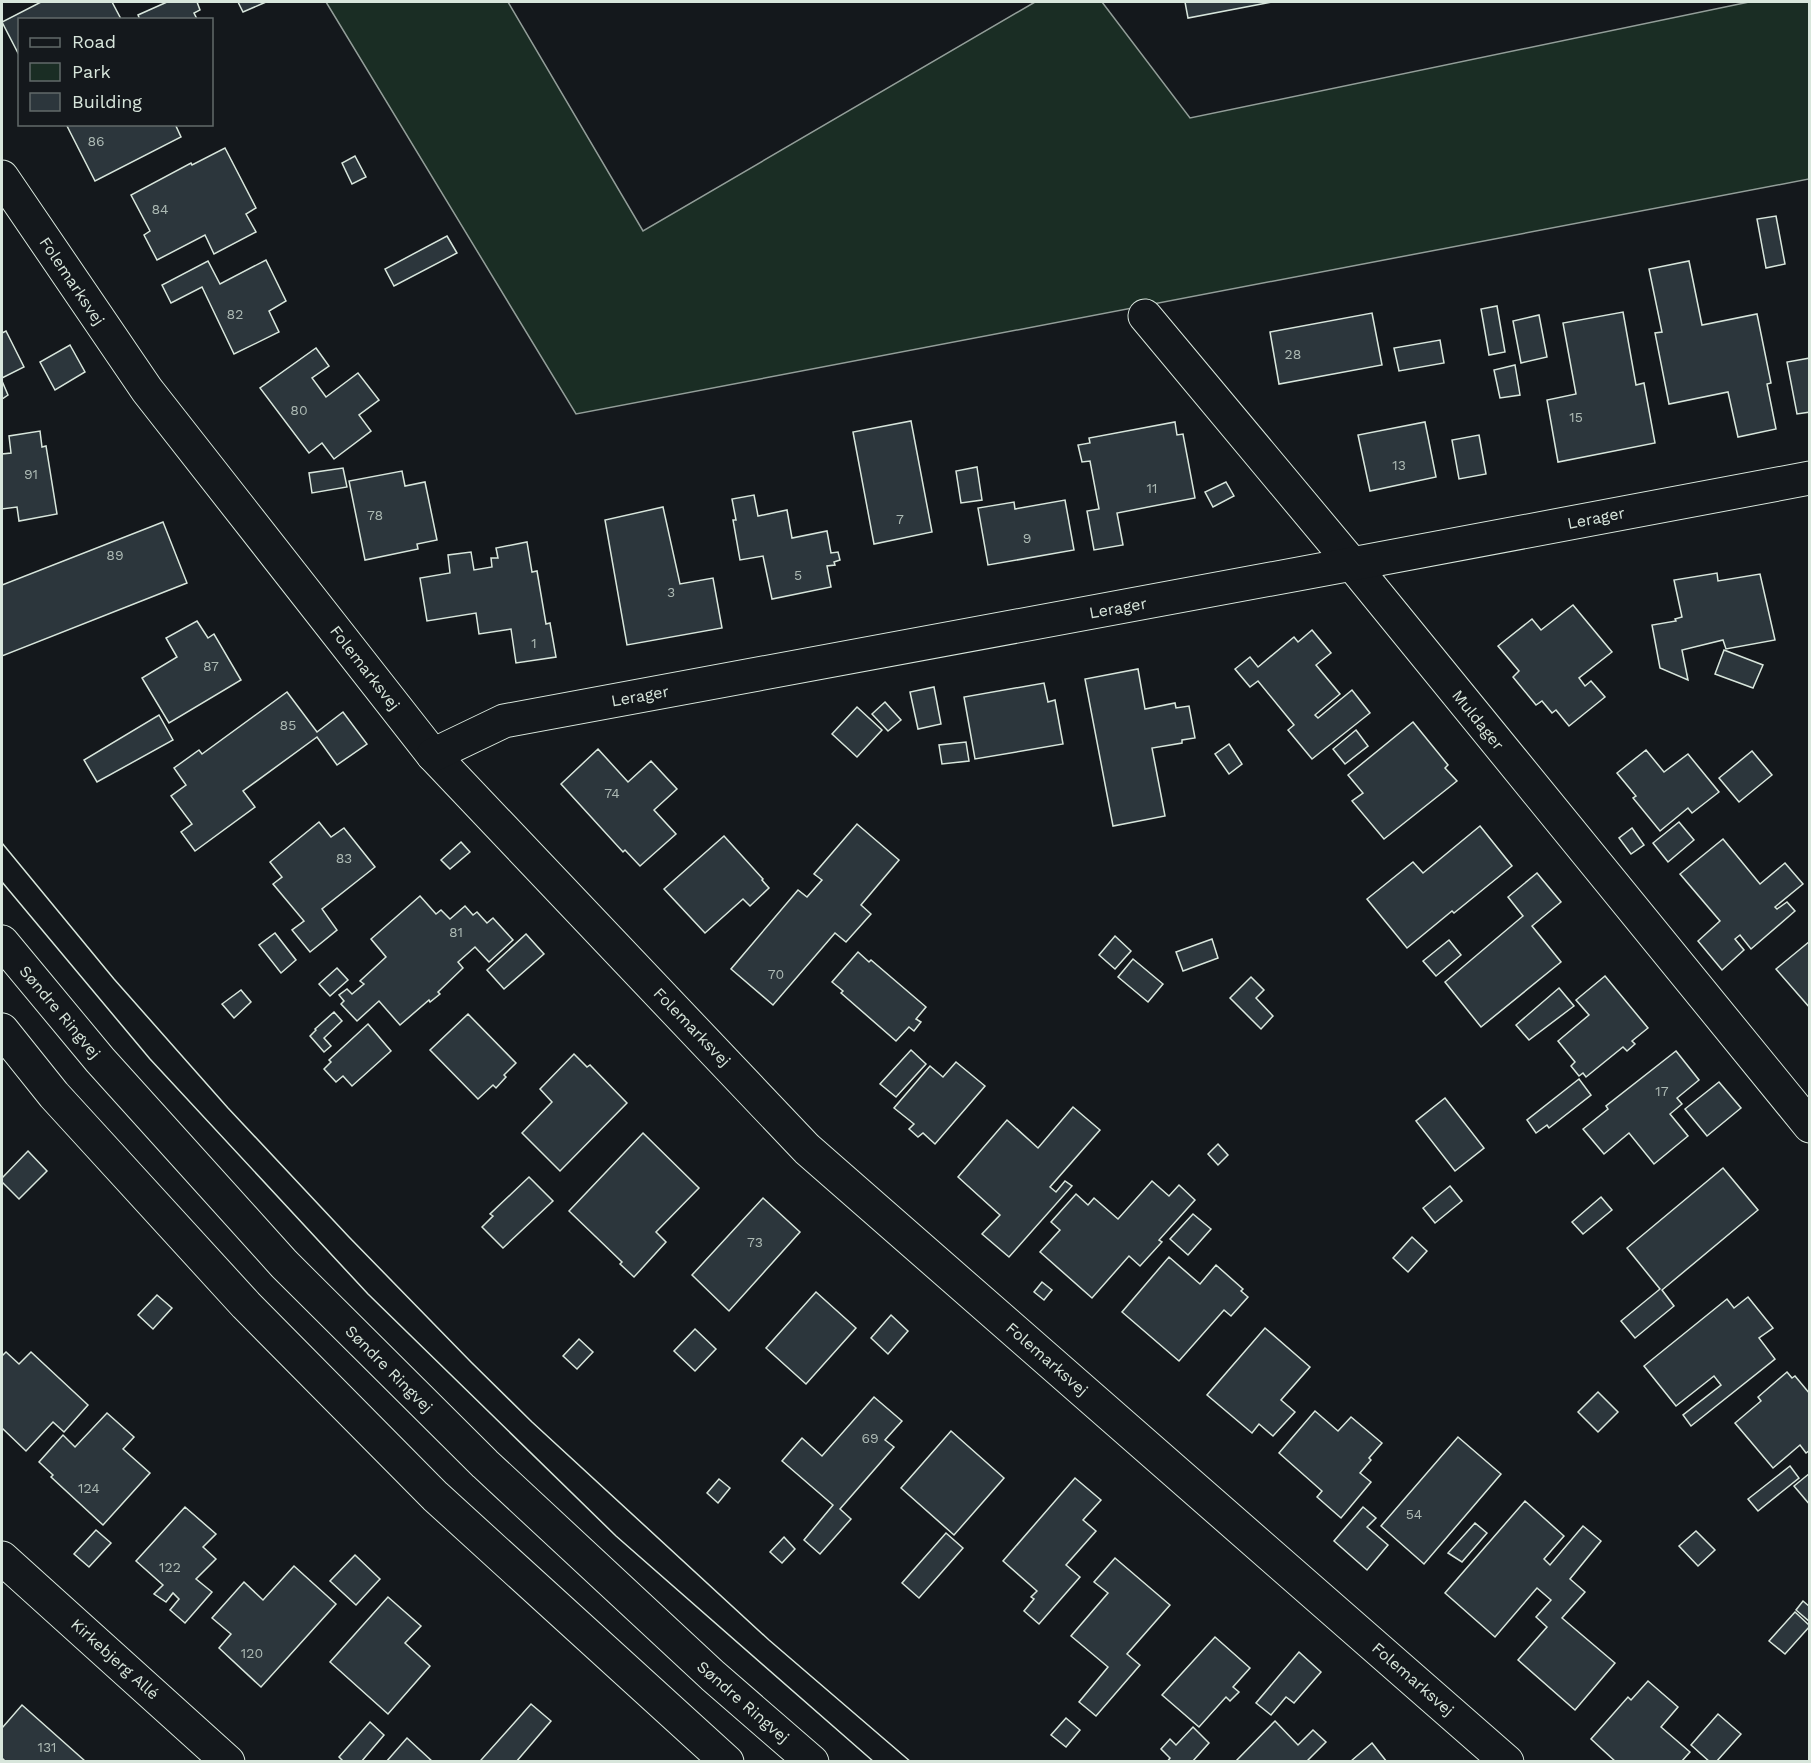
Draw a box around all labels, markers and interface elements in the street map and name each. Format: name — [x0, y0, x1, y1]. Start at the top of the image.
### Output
legend — [18, 18, 213, 126]
text: Road — [72, 31, 116, 52]
text: Park — [72, 61, 111, 82]
text: Building — [72, 91, 142, 112]
house number: 86 — [87, 133, 105, 149]
house number: 84 — [151, 201, 169, 217]
street label: Folemarksvej — [36, 233, 108, 329]
house number: 82 — [227, 306, 243, 322]
house number: 28 — [1285, 346, 1301, 362]
house number: 80 — [290, 402, 308, 418]
house number: 15 — [1569, 409, 1583, 425]
house number: 13 — [1392, 457, 1406, 473]
house number: 91 — [24, 466, 38, 482]
house number: 11 — [1147, 480, 1157, 496]
street label: Lerager — [1566, 503, 1627, 533]
house number: 78 — [367, 507, 383, 523]
house number: 7 — [896, 511, 904, 527]
house number: 9 — [1023, 530, 1031, 546]
house number: 89 — [106, 547, 124, 563]
house number: 5 — [794, 567, 802, 583]
house number: 3 — [667, 584, 675, 600]
street label: Lerager — [1088, 594, 1149, 622]
street label: Folemarksvej — [326, 622, 404, 714]
house number: 1 — [531, 635, 537, 651]
house number: 87 — [203, 658, 219, 674]
street label: Lerager — [610, 682, 671, 710]
street label: Muldager — [1448, 686, 1508, 754]
house number: 85 — [280, 717, 296, 733]
house number: 74 — [604, 785, 620, 801]
house number: 83 — [336, 850, 352, 866]
house number: 81 — [449, 924, 463, 940]
street label: Søndre Ringvej — [16, 962, 104, 1062]
house number: 70 — [768, 966, 784, 982]
street label: Folemarksvej — [650, 984, 734, 1070]
house number: 17 — [1655, 1083, 1669, 1099]
house number: 73 — [747, 1234, 763, 1250]
street label: Folemarksvej — [1002, 1318, 1092, 1400]
street label: Søndre Ringvej — [341, 1321, 437, 1417]
house number: 69 — [861, 1430, 879, 1446]
house number: 124 — [78, 1480, 100, 1496]
house number: 54 — [1406, 1506, 1422, 1522]
house number: 122 — [159, 1559, 181, 1575]
street label: Kirkebjerg Allé — [67, 1615, 163, 1703]
street label: Folemarksvej — [1368, 1638, 1458, 1720]
house number: 120 — [241, 1645, 263, 1661]
street label: Søndre Ringvej — [693, 1657, 793, 1747]
house number: 131 — [37, 1739, 57, 1755]

